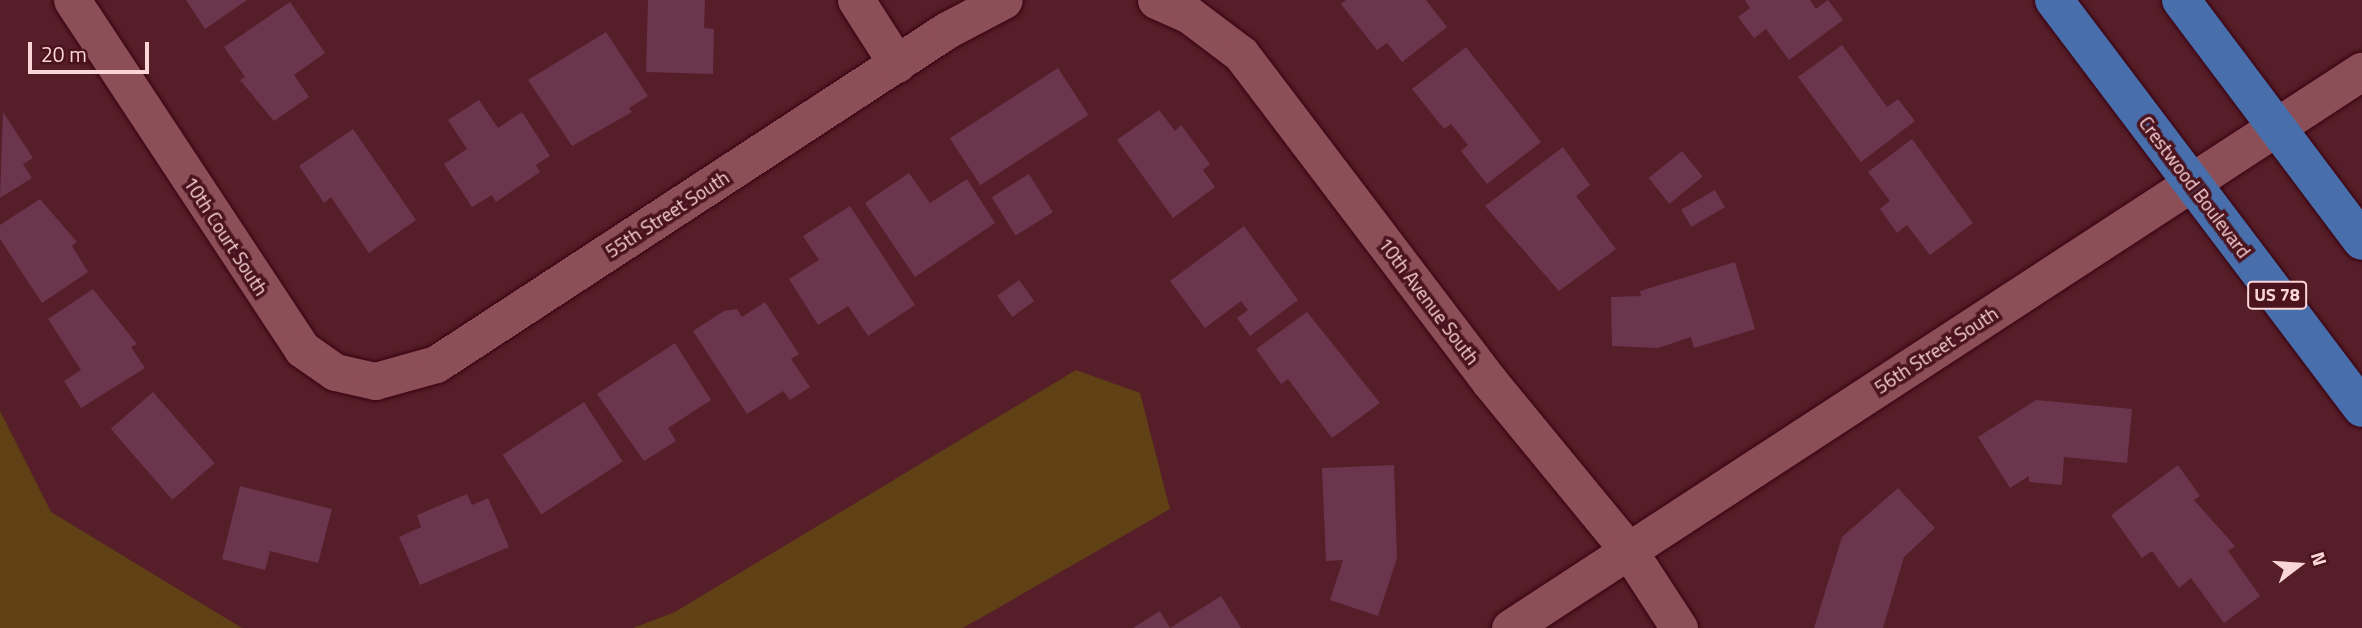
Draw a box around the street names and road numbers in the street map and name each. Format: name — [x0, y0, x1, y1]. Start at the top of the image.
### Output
street label: Crestwood Boulevard — [2134, 112, 2256, 262]
street label: 55th Street South — [601, 166, 733, 262]
street label: 10th Court South — [179, 172, 273, 300]
street label: 10th Avenue South — [1374, 233, 1484, 369]
road number: US 78 — [2246, 281, 2308, 310]
street label: 56th Street South — [1870, 302, 2002, 398]

